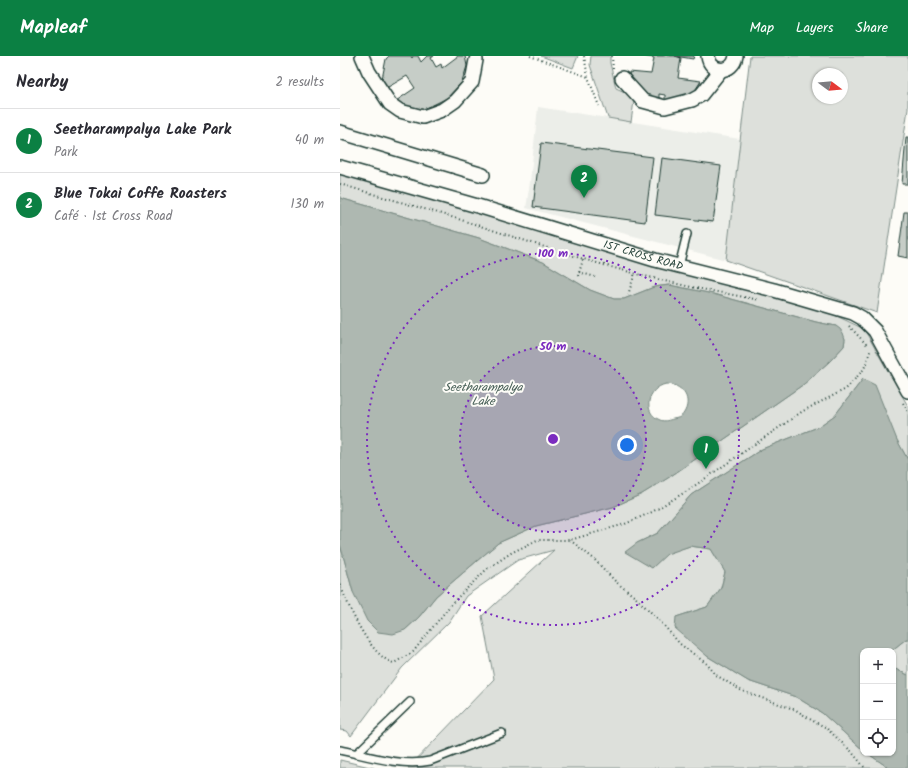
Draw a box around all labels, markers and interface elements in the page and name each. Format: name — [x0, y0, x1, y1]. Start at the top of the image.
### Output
text: Mapleaf — [20, 13, 87, 43]
text: Map — [750, 17, 774, 39]
text: Layers — [796, 17, 834, 39]
text: Share — [856, 17, 888, 39]
north arrow — [812, 68, 848, 104]
text: Nearby — [16, 69, 68, 96]
text: 2 results — [276, 72, 324, 93]
text: Seetharampalya Lake Park — [54, 118, 231, 142]
text: 1 — [27, 130, 31, 151]
text: 40 m — [295, 130, 324, 151]
text: Park — [54, 142, 78, 163]
pin: 2 — [571, 165, 597, 198]
text: Blue Tokai Coffe Roasters — [54, 182, 227, 206]
text: 2 — [25, 194, 33, 215]
text: 130 m — [290, 194, 324, 215]
text: Café · 1st Cross Road — [54, 206, 172, 227]
street label: 1ST CROSS ROAD — [601, 236, 685, 276]
text: 100 m — [538, 244, 568, 263]
text: 50 m — [539, 337, 567, 356]
water label: Seetharampalya Lake — [444, 378, 524, 411]
centre of rings — [546, 432, 560, 446]
your location — [617, 435, 637, 455]
pin: 1 — [693, 436, 719, 469]
map controls — [860, 648, 896, 756]
button: + — [860, 648, 896, 684]
button: − — [860, 684, 896, 720]
button: locate — [860, 720, 896, 756]

